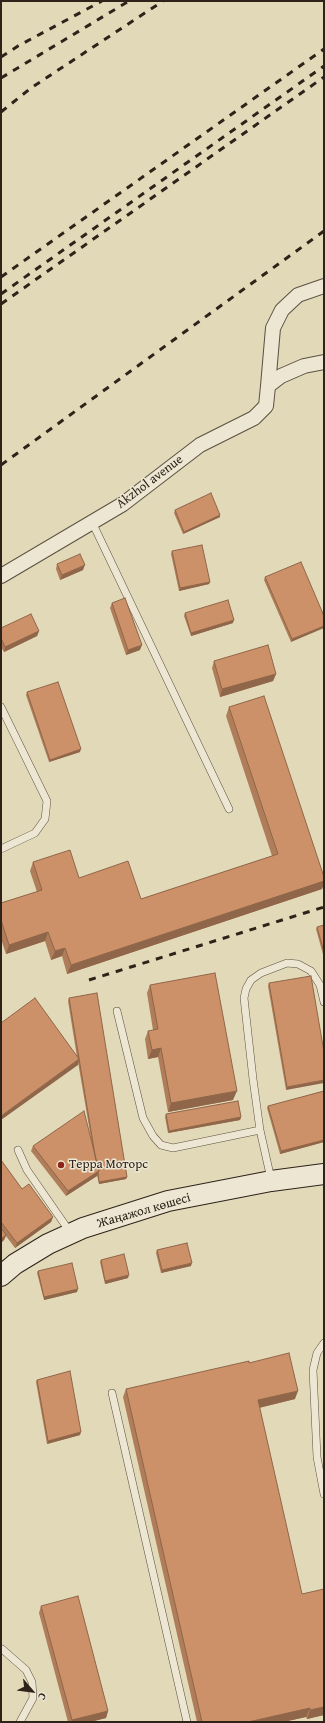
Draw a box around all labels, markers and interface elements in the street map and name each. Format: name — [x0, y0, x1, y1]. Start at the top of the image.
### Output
street label: Akzhol avenue — [114, 452, 186, 512]
place label: Терра Моторс — [69, 1157, 148, 1173]
marker: Терра Моторс — [56, 1160, 66, 1170]
street label: Жаңажол көшесі — [95, 1190, 193, 1232]
north arrow — [12, 1671, 52, 1711]
text: С — [34, 1690, 51, 1703]

